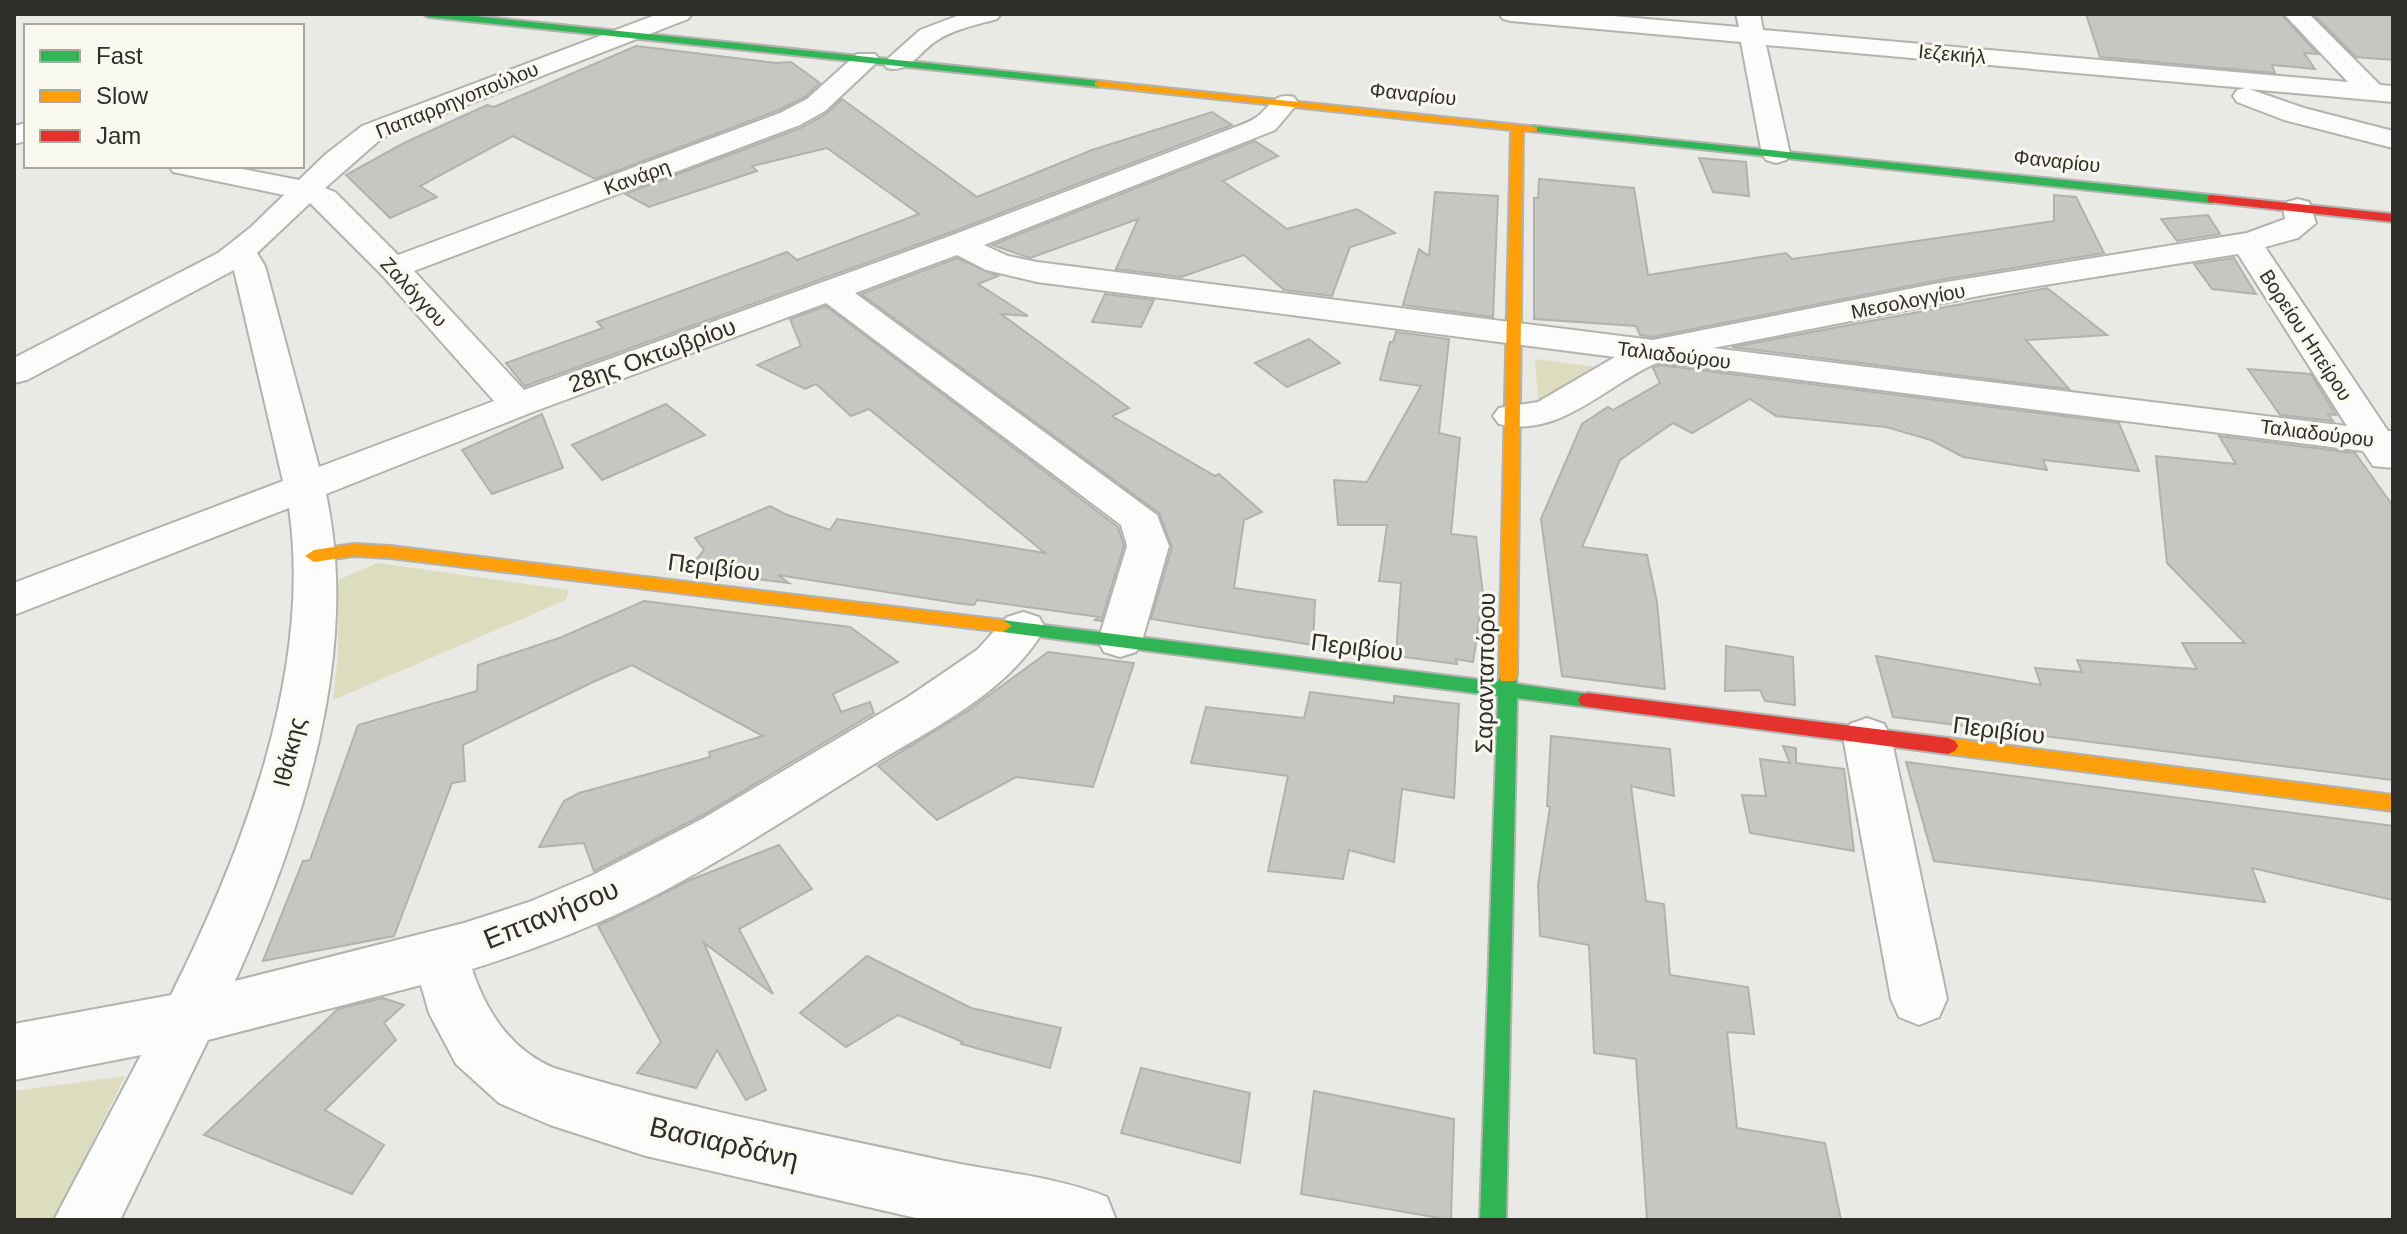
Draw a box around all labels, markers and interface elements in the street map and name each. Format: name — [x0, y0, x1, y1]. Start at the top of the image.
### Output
legend — [24, 24, 304, 168]
street label: Ιεζεκιήλ — [1917, 40, 1987, 68]
text: Fast — [96, 42, 143, 69]
street label: Παπαρρηγοπούλου — [373, 57, 541, 143]
street label: Φαναρίου — [1369, 79, 1457, 109]
text: Slow — [96, 82, 149, 109]
text: Jam — [96, 122, 141, 149]
street label: Φαναρίου — [2013, 146, 2101, 176]
street label: Κανάρη — [601, 155, 673, 199]
street label: Ζαλόγγου — [376, 253, 452, 331]
street label: Βορείου Ηπείρου — [2255, 265, 2357, 405]
street label: Μεσολογγίου — [1849, 279, 1967, 323]
street label: 28ης Οκτωβρίου — [565, 312, 739, 398]
street label: Ταλιαδούρου — [1616, 337, 1732, 373]
street label: Ταλιαδούρου — [2259, 415, 2375, 451]
street label: Περιβίου — [666, 548, 762, 586]
street label: Σαρανταπόρου — [1470, 592, 1500, 754]
street label: Περιβίου — [1309, 628, 1405, 666]
street label: Περιβίου — [1951, 711, 2047, 749]
street label: Ιθάκης — [267, 714, 311, 790]
street label: Επτανήσου — [479, 873, 623, 955]
street label: Βασιαρδάνη — [647, 1111, 801, 1175]

